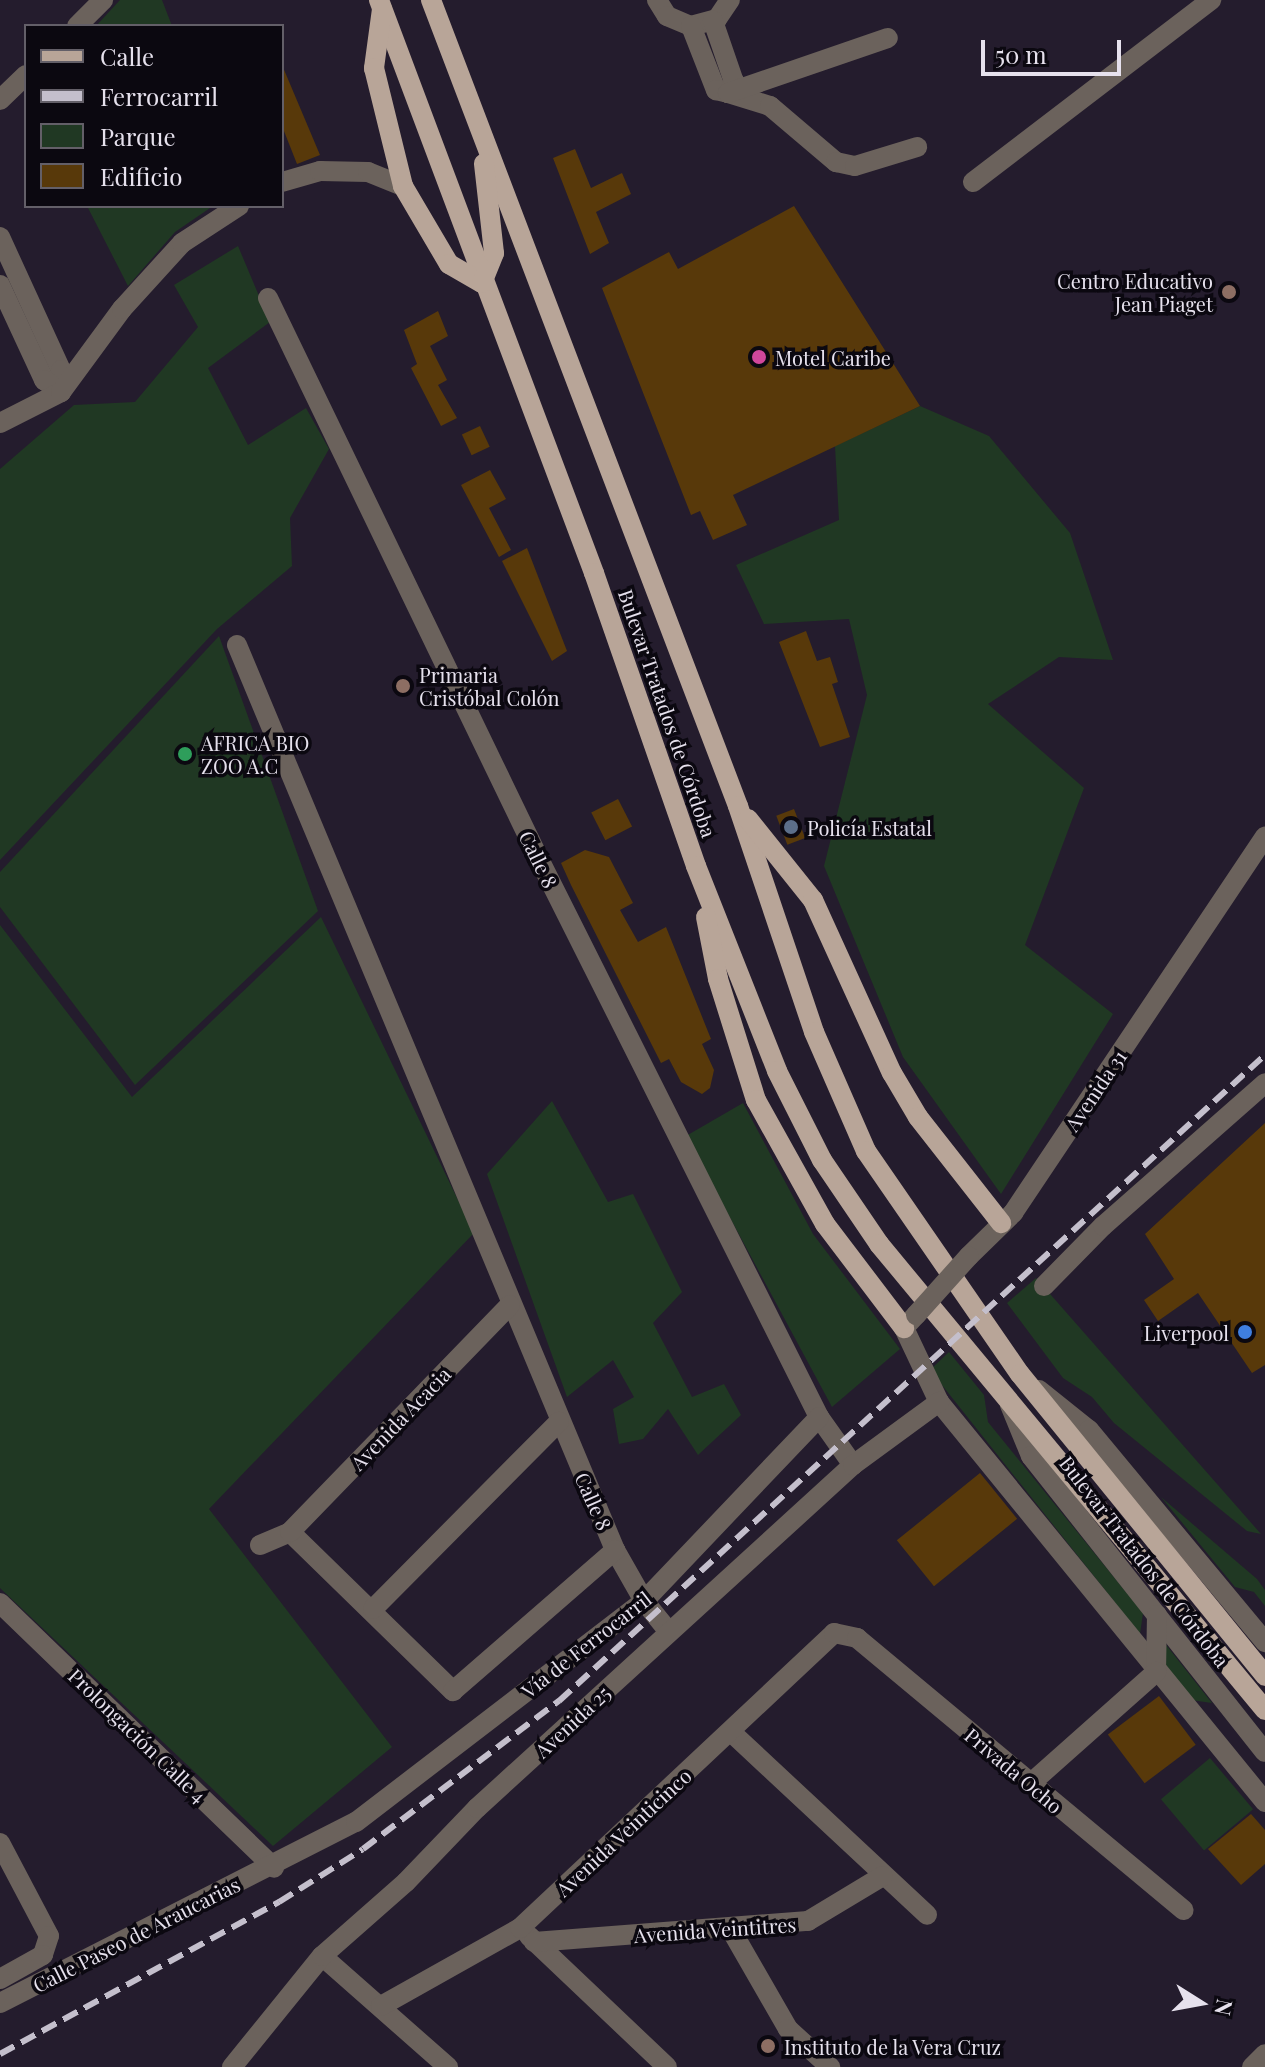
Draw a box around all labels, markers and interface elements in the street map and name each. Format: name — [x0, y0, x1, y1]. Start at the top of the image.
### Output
legend — [24, 24, 284, 208]
scale bar — [985, 24, 1125, 74]
text: 50 m — [995, 38, 1047, 70]
text: Calle — [100, 40, 154, 72]
text: Ferrocarril — [100, 80, 218, 112]
text: Parque — [100, 120, 176, 152]
text: Edificio — [100, 160, 182, 192]
place label: Centro Educativo Jean Piaget — [1057, 268, 1213, 315]
marker: Centro Educativo Jean Piaget — [1220, 283, 1238, 301]
place label: Motel Caribe — [775, 345, 891, 369]
marker: Motel Caribe — [750, 348, 768, 366]
street label: Bulevar Tratados de Córdoba — [614, 585, 722, 841]
place label: Primaria Cristóbal Colón — [419, 662, 559, 709]
marker: Primaria Cristóbal Colón — [394, 677, 412, 695]
place label: AFRICA BIO ZOO A.C — [201, 730, 309, 777]
marker: AFRICA BIO ZOO A.C — [176, 745, 194, 763]
place label: Policía Estatal — [807, 815, 932, 839]
marker: Policía Estatal — [782, 818, 800, 836]
street label: Calle 8 — [515, 827, 563, 891]
street label: Avenida 31 — [1059, 1045, 1131, 1135]
place label: Liverpool — [1144, 1320, 1229, 1344]
marker: Liverpool — [1236, 1323, 1254, 1341]
street label: Avenida Acacia — [345, 1361, 455, 1475]
street label: Bulevar Tratados de Córdoba — [1055, 1451, 1235, 1671]
street label: Calle 8 — [571, 1469, 617, 1533]
street label: Vía de Ferrocarril — [516, 1586, 656, 1702]
street label: Prolongación Calle 4 — [64, 1663, 212, 1807]
street label: Avenida 25 — [529, 1680, 615, 1762]
street label: Privada Ocho — [960, 1722, 1068, 1818]
street label: Avenida Veinticinco — [550, 1763, 696, 1901]
street label: Calle Paseo de Araucarias — [28, 1871, 244, 1997]
street label: Avenida Veintitres — [633, 1911, 797, 1947]
north arrow — [1161, 1963, 1241, 2043]
text: N — [1208, 1997, 1241, 2018]
place label: Instituto de la Vera Cruz — [784, 2034, 1003, 2058]
marker: Instituto de la Vera Cruz — [759, 2037, 777, 2055]

